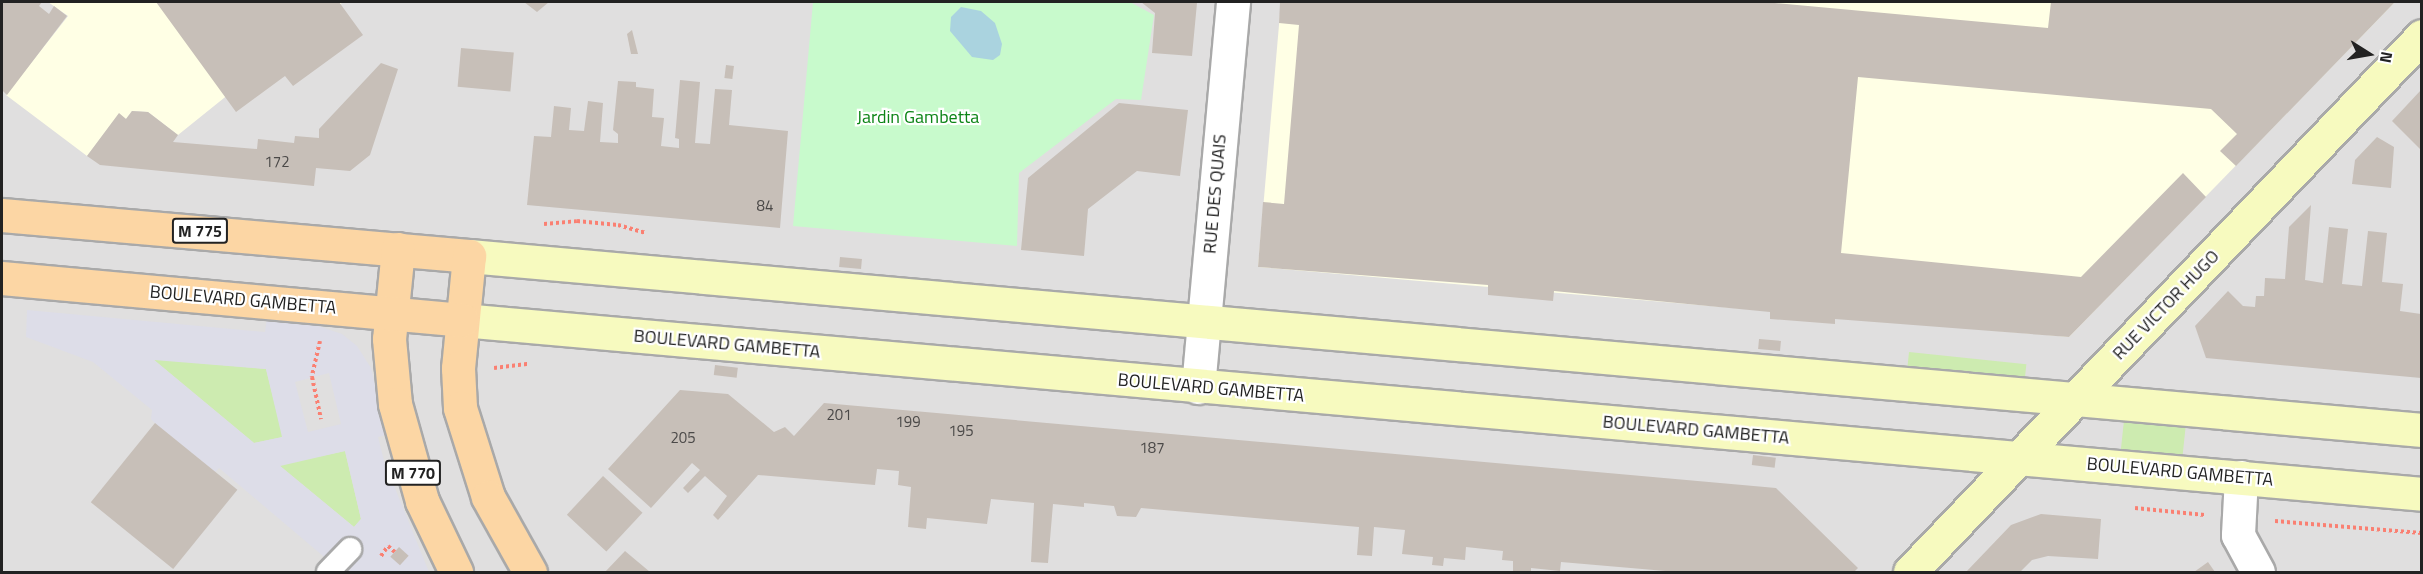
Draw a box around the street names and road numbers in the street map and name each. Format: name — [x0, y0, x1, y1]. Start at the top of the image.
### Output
street label: RUE DES QUAIS — [1199, 133, 1231, 255]
road number: M 775 — [172, 218, 228, 244]
street label: RUE VICTOR HUGO — [2108, 246, 2224, 364]
street label: BOULEVARD GAMBETTA — [149, 281, 337, 319]
street label: BOULEVARD GAMBETTA — [633, 325, 821, 363]
street label: BOULEVARD GAMBETTA — [1117, 369, 1305, 407]
street label: BOULEVARD GAMBETTA — [1602, 411, 1790, 449]
street label: BOULEVARD GAMBETTA — [2086, 453, 2274, 491]
road number: M 770 — [384, 460, 442, 486]

